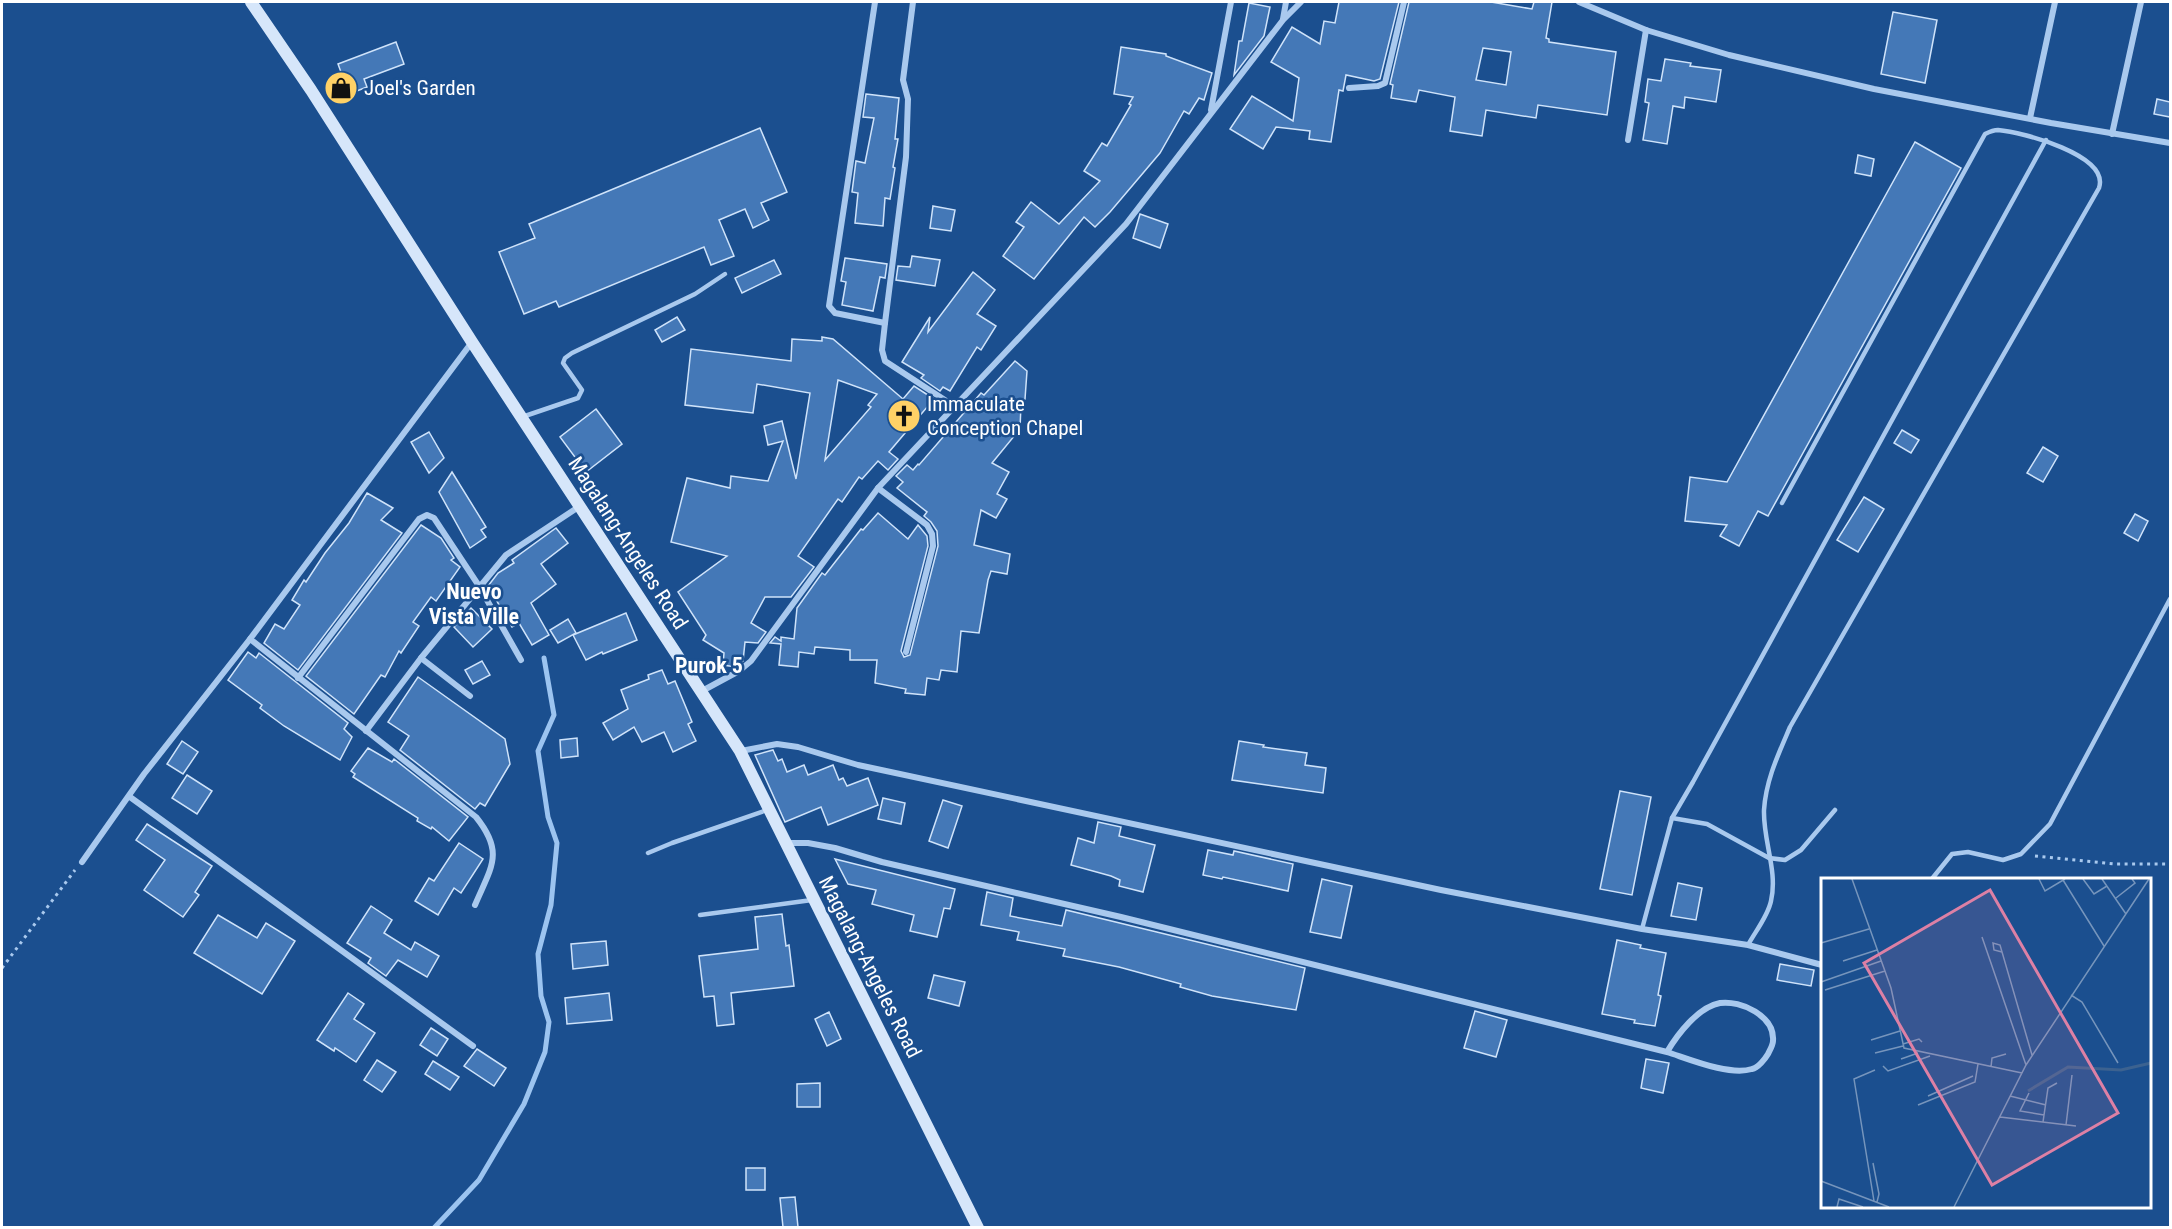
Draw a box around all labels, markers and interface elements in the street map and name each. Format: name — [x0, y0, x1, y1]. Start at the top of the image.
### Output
shop icon: Joel's Garden — [323, 70, 359, 106]
place label: Joel's Garden — [364, 76, 476, 100]
place label: Immaculate Conception Chapel — [927, 392, 1083, 440]
church icon: Immaculate Conception Chapel — [886, 398, 922, 434]
street label: Magalang-Angeles Road — [563, 452, 693, 634]
district label: Nuevo Vista Ville — [429, 579, 519, 629]
district label: Purok 5 — [675, 653, 743, 678]
street label: Magalang-Angeles Road — [814, 872, 926, 1062]
inset map — [1821, 878, 2151, 1208]

